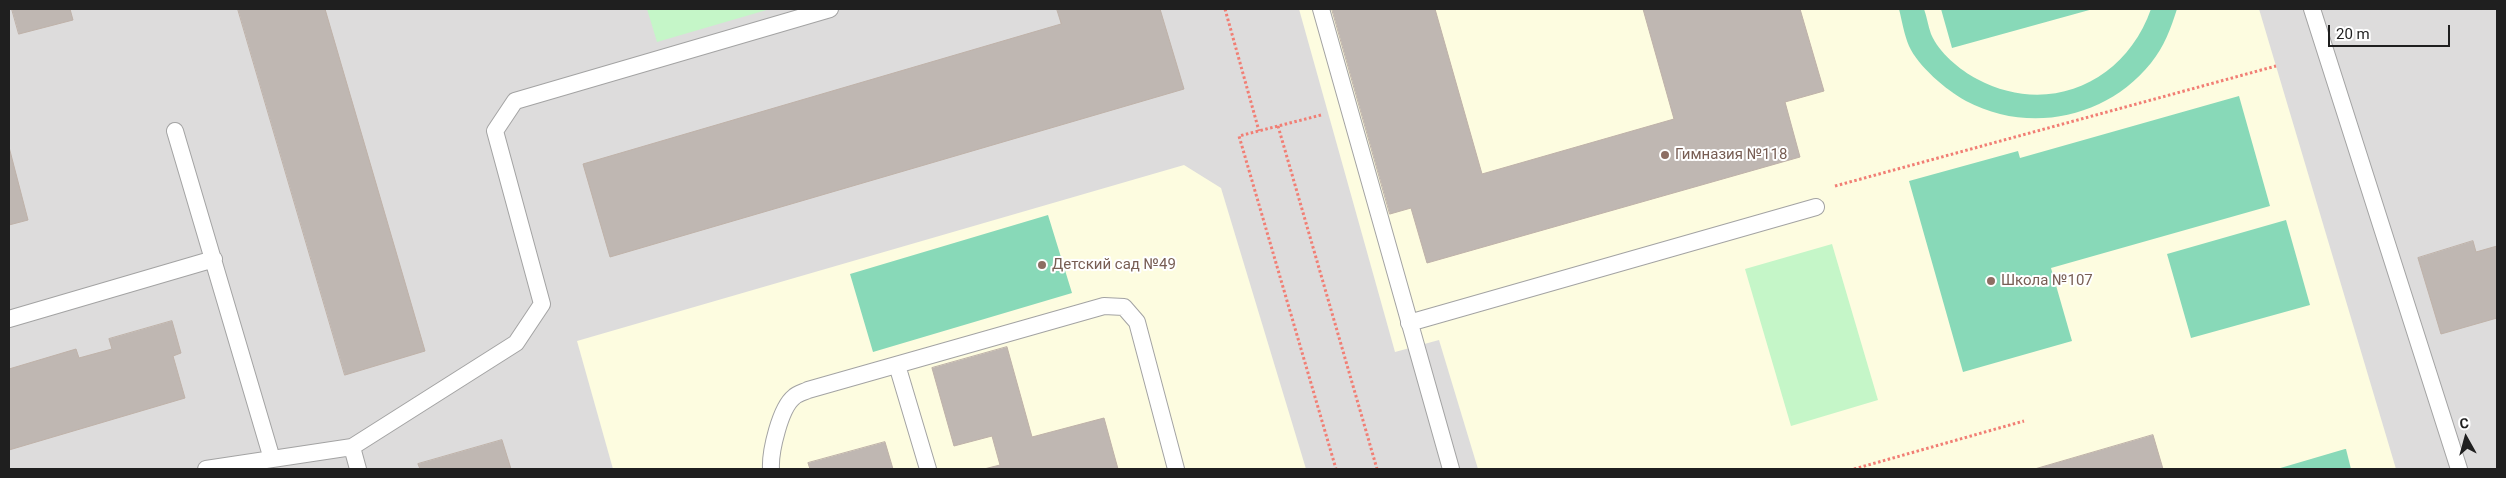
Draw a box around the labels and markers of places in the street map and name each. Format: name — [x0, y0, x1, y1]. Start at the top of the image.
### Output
place label: Гимназия №118 — [1675, 146, 1787, 164]
marker: Гимназия №118 — [1659, 149, 1671, 161]
place label: Детский сад №49 — [1052, 256, 1176, 274]
marker: Детский сад №49 — [1036, 259, 1048, 271]
place label: Школа №107 — [2001, 272, 2093, 290]
marker: Школа №107 — [1985, 275, 1997, 287]

